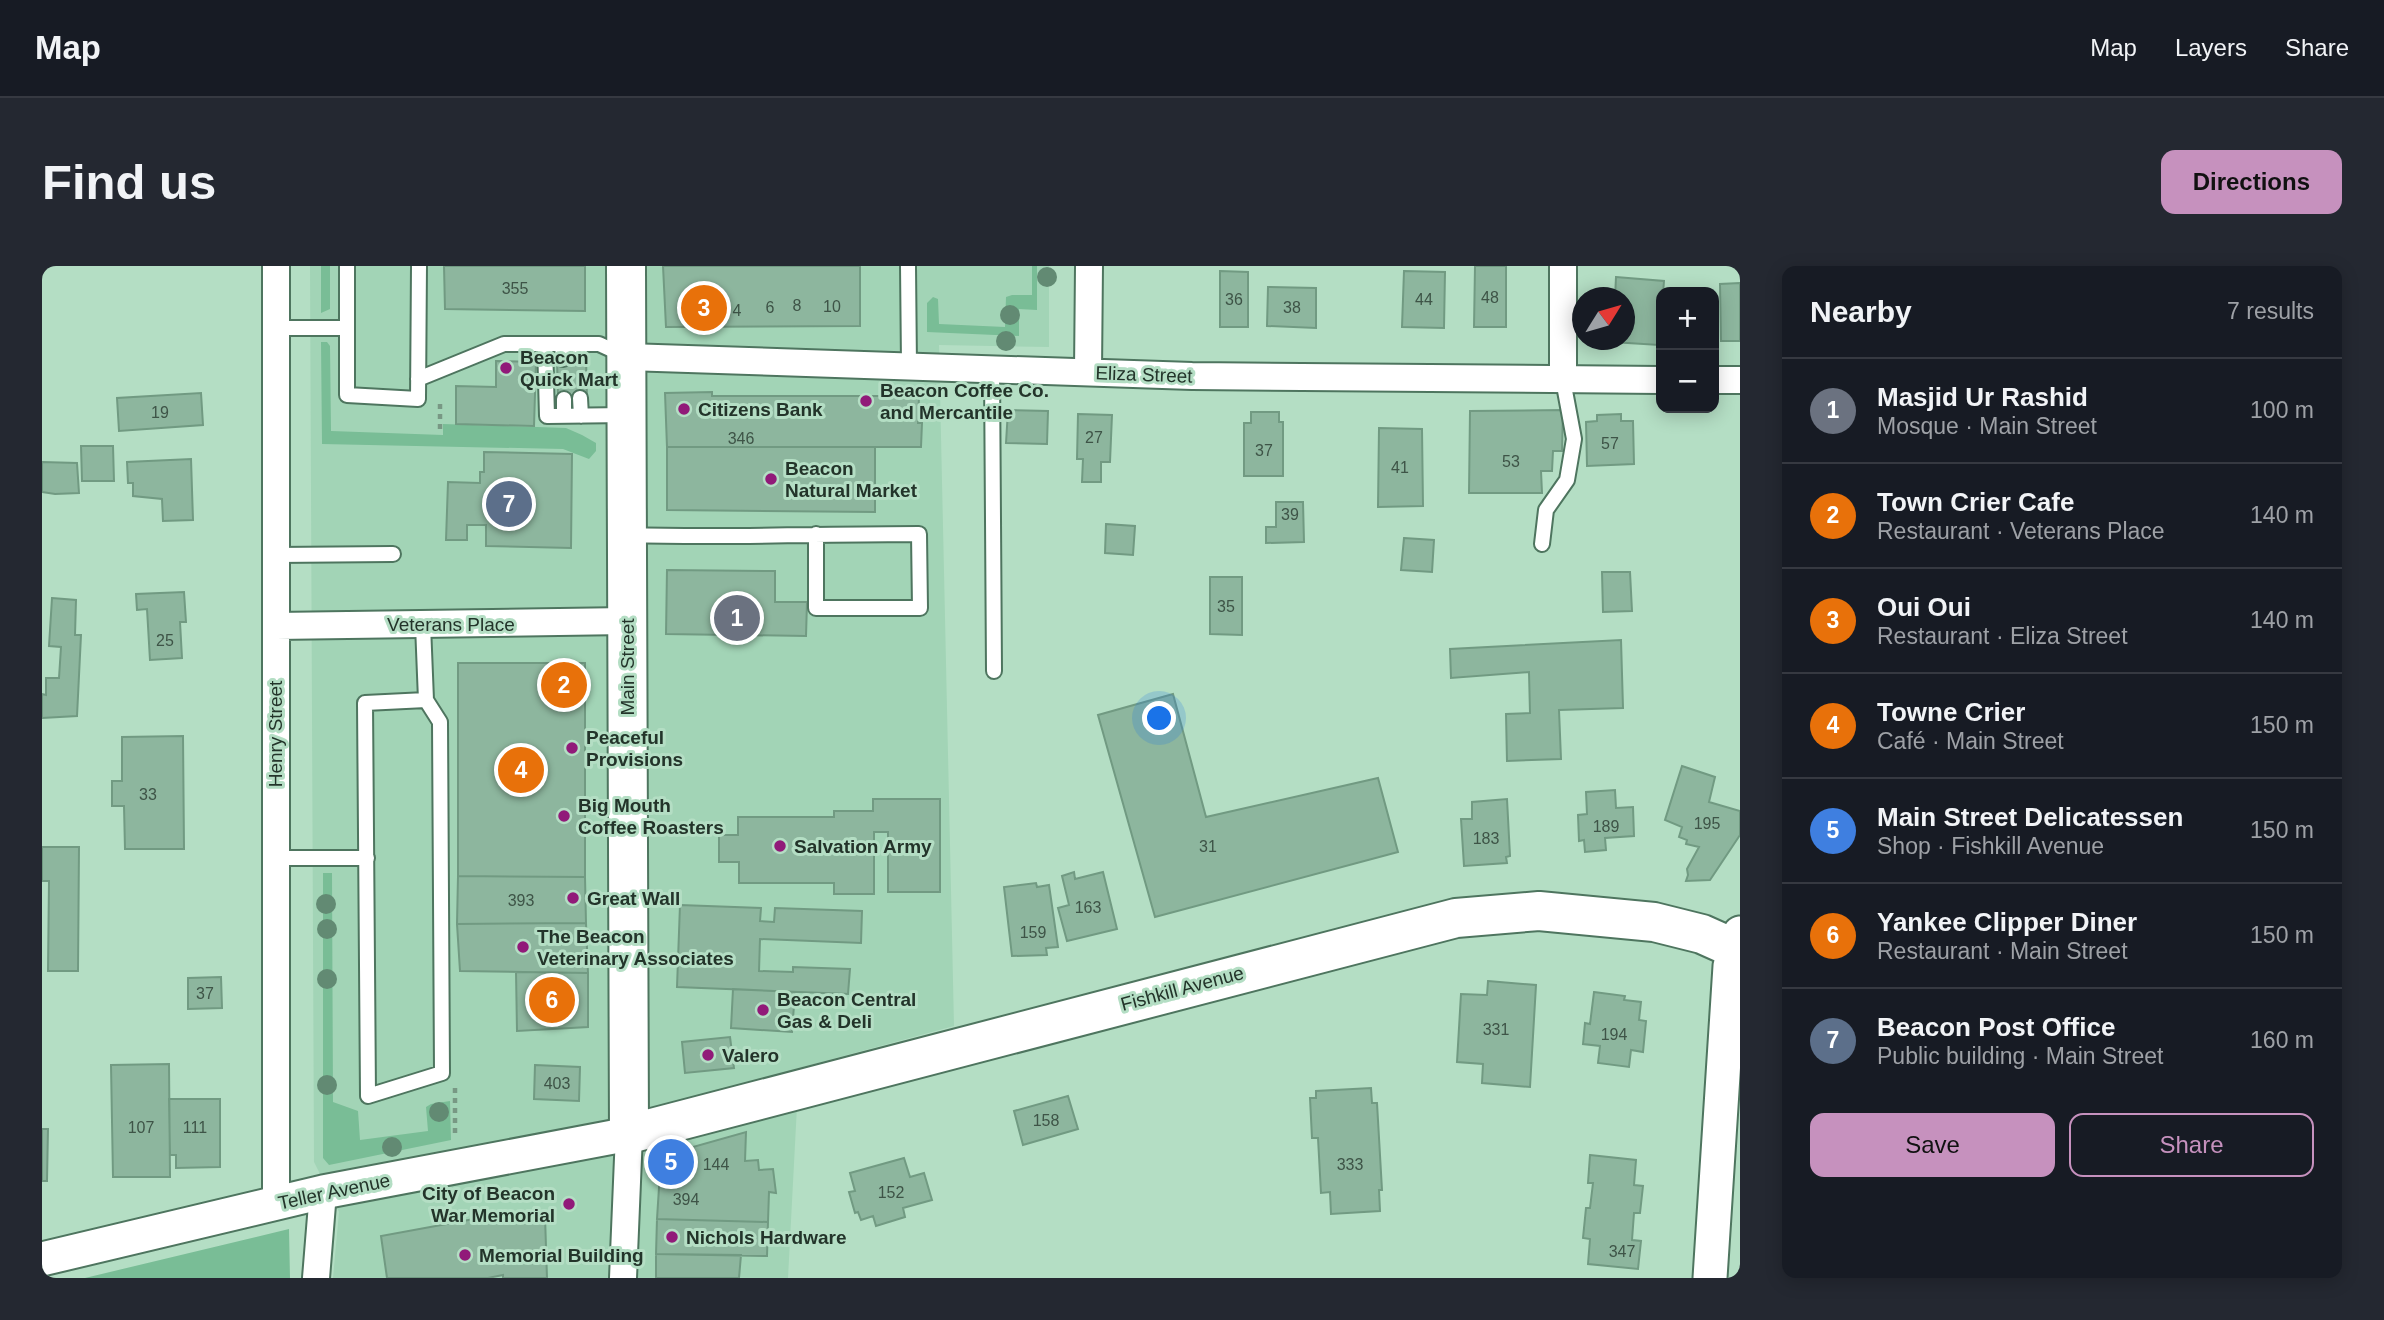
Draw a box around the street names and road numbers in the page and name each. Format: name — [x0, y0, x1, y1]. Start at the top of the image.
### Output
street label: Eliza Street — [1095, 362, 1194, 387]
street label: Veterans Place — [387, 614, 515, 635]
street label: Main Street — [617, 618, 638, 716]
street label: Henry Street — [265, 680, 286, 787]
street label: Fishkill Avenue — [1118, 962, 1246, 1015]
street label: Teller Avenue — [276, 1169, 392, 1214]

